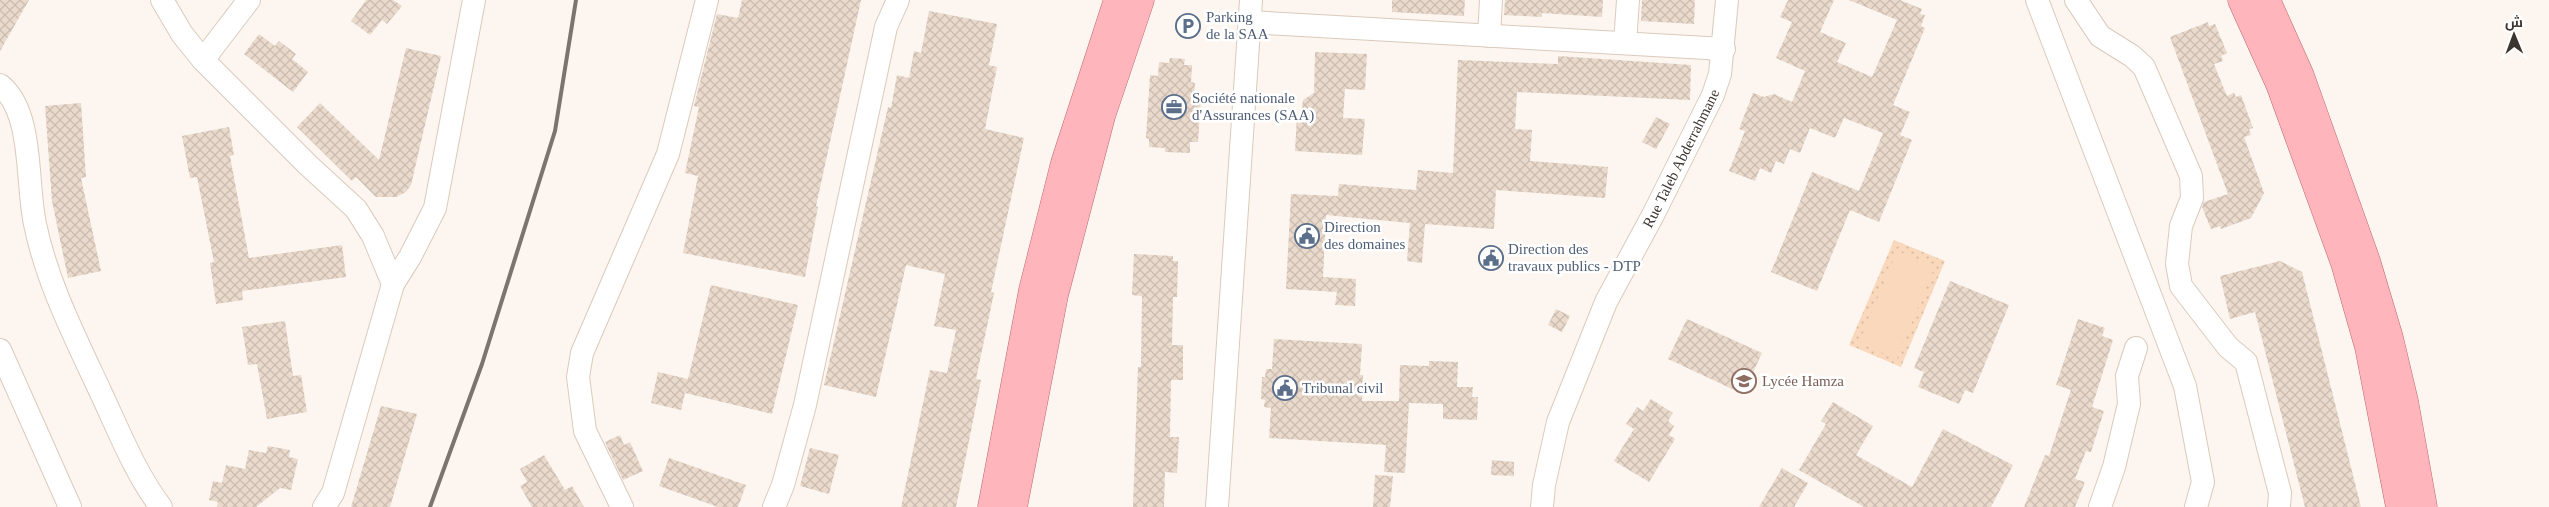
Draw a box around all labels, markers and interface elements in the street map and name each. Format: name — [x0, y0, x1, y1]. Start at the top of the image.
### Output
place label: Parking de la SAA — [1206, 9, 1269, 42]
north arrow — [2489, 10, 2539, 60]
parking icon: Parking de la SAA — [1175, 13, 1201, 39]
text: ش — [2505, 14, 2523, 31]
street label: Rue Taleb Abderrahmane — [1640, 87, 1722, 230]
place label: Société nationale d'Assurances (SAA) — [1192, 90, 1314, 124]
office icon: Société nationale d'Assurances (SAA) — [1161, 94, 1187, 120]
place label: Direction des domaines — [1324, 219, 1405, 252]
public building icon: Direction des domaines — [1294, 223, 1320, 249]
place label: Direction des travaux publics - DTP — [1508, 241, 1641, 274]
public building icon: Direction des travaux publics - DTP — [1478, 245, 1504, 271]
school or university icon: Lycée Hamza — [1731, 368, 1757, 394]
place label: Lycée Hamza — [1762, 373, 1844, 389]
public building icon: Tribunal civil — [1272, 375, 1298, 401]
place label: Tribunal civil — [1302, 380, 1384, 396]

